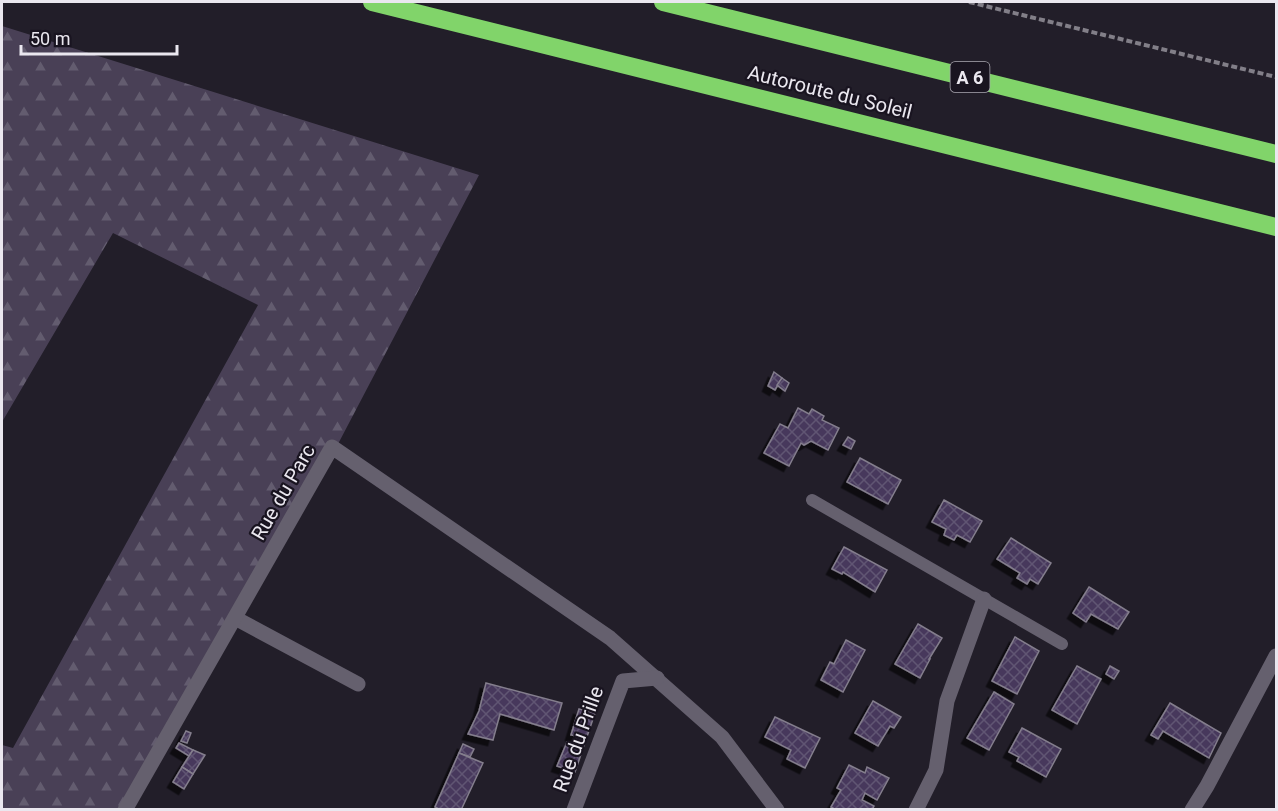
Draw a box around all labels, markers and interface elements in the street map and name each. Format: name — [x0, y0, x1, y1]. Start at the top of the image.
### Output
scale bar — [21, 18, 177, 56]
text: 50 m — [30, 28, 70, 49]
street label: Autoroute du Soleil — [745, 60, 915, 124]
road number: A 6 — [950, 62, 990, 92]
street label: Rue du Parc — [246, 440, 320, 544]
street label: Rue du Prille — [548, 683, 608, 795]

